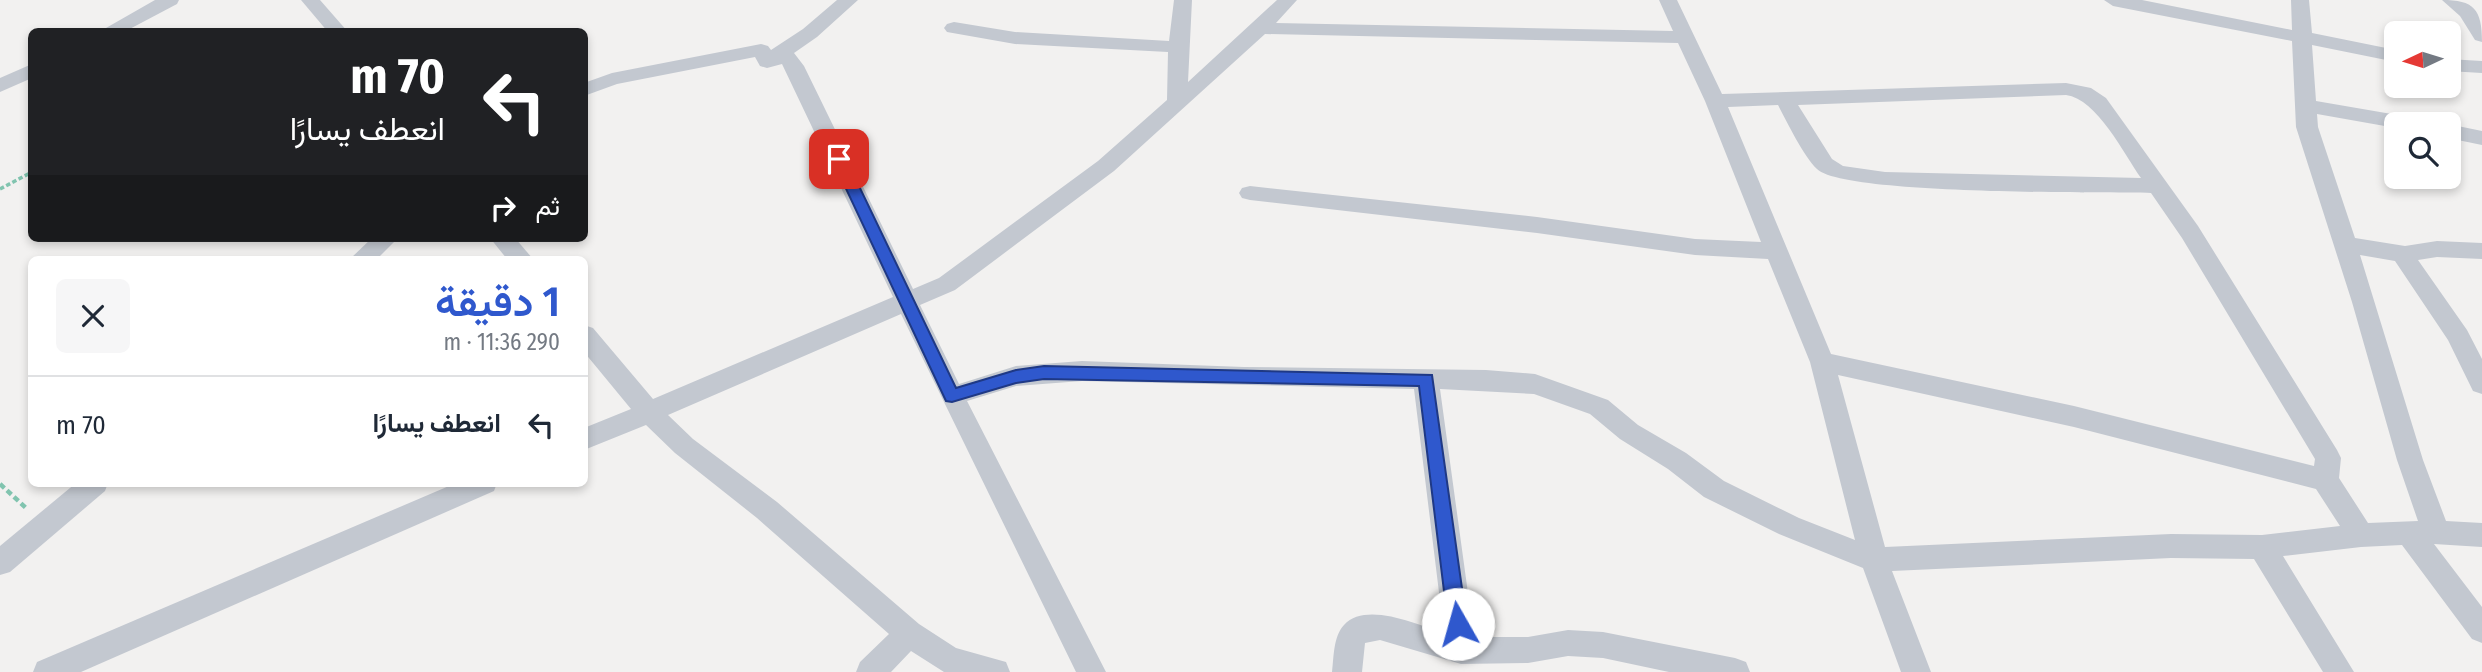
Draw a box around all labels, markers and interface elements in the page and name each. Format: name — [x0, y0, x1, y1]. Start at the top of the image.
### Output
north arrow — [2384, 21, 2460, 98]
map controls — [2384, 21, 2461, 189]
text: 70 m — [350, 47, 445, 106]
icon: left — [469, 56, 560, 147]
text: انعطف يسارًا — [290, 110, 445, 148]
button: search — [2384, 112, 2461, 189]
pin — [809, 129, 869, 189]
icon: arrive — [820, 140, 858, 178]
icon: right — [484, 189, 522, 227]
text: ثم — [536, 191, 560, 222]
text: 1 دقيقة — [435, 277, 560, 327]
button: close — [56, 279, 130, 353]
text: 290 m · 11:36 — [444, 328, 560, 356]
icon: left — [522, 406, 560, 444]
text: انعطف يسارًا — [373, 408, 501, 439]
text: 70 m — [56, 410, 106, 441]
position arrow — [1421, 587, 1495, 661]

